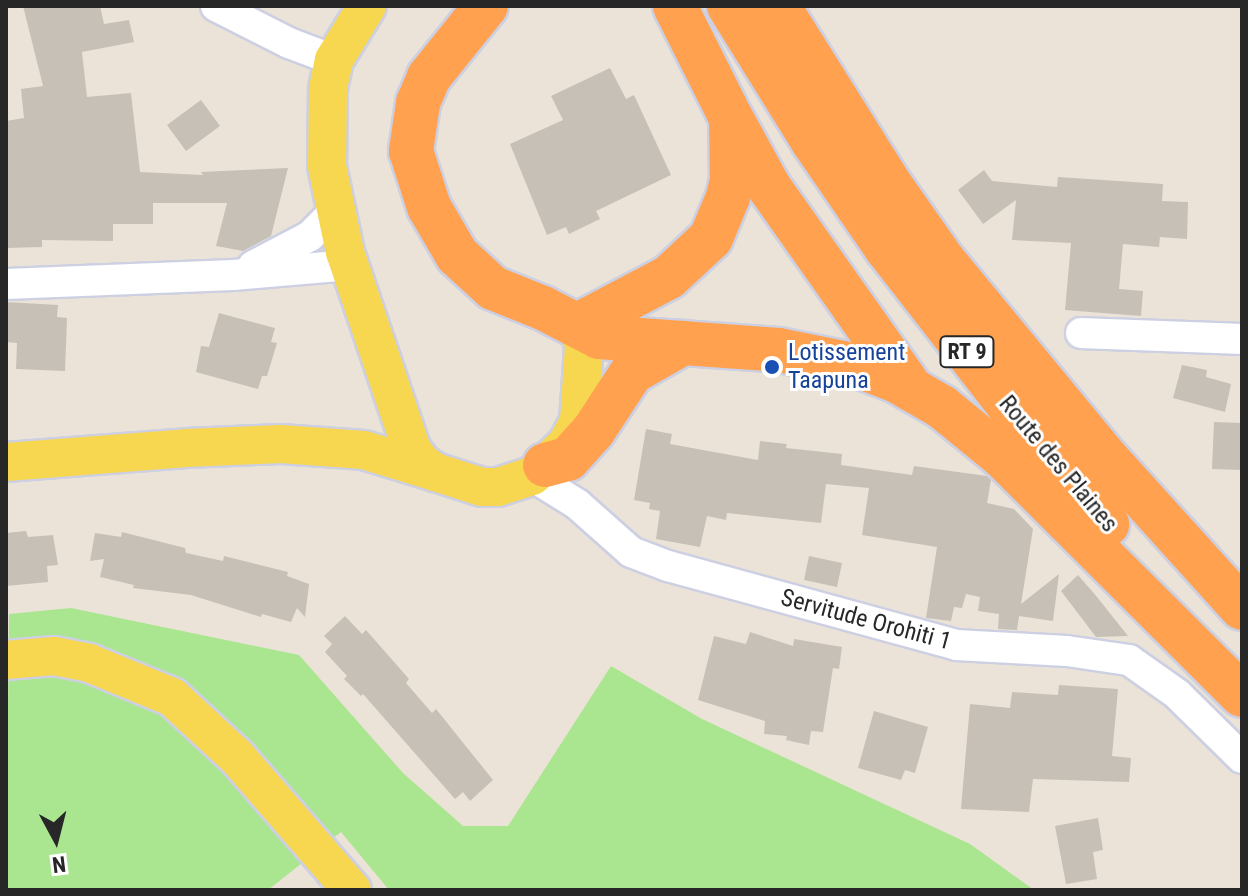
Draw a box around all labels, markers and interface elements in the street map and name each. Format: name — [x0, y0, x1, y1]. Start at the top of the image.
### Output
road number: RT 9 — [939, 334, 995, 370]
place label: Lotissement Taapuna — [788, 339, 905, 395]
marker: Lotissement Taapuna — [763, 358, 781, 376]
street label: Route des Plaines — [992, 390, 1124, 538]
street label: Servitude Orohiti 1 — [778, 583, 954, 657]
north arrow — [16, 800, 96, 880]
text: N — [51, 851, 67, 878]

